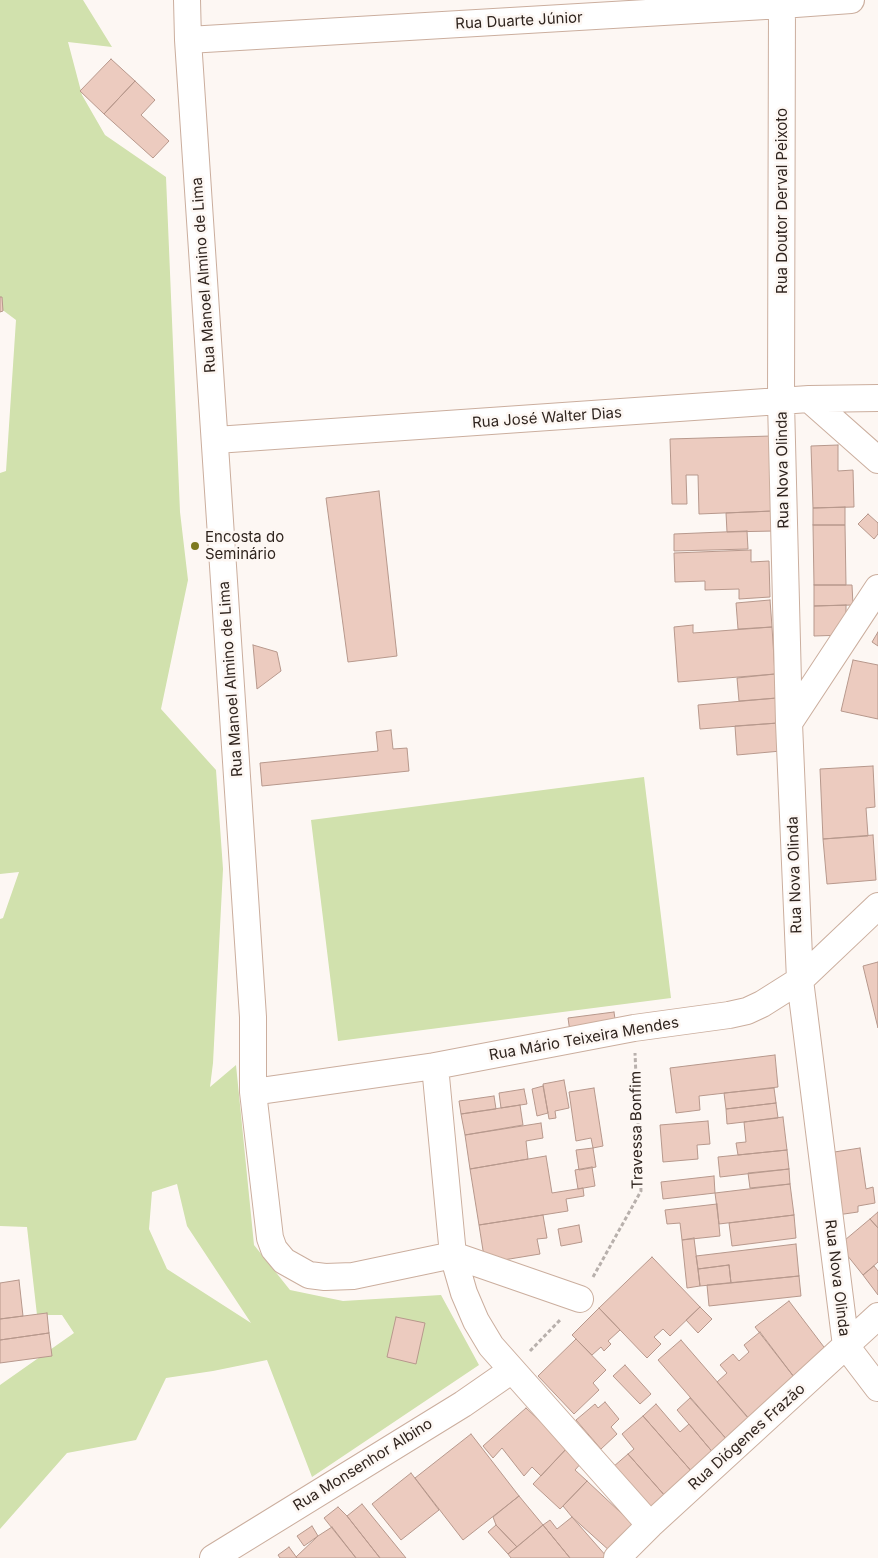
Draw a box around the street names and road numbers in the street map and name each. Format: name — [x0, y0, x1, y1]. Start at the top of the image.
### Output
street label: Rua Duarte Júnior — [455, 9, 583, 33]
street label: Rua Doutor Derval Peixoto — [773, 108, 791, 294]
street label: Rua Manoel Almino de Lima — [188, 176, 220, 374]
street label: Rua José Walter Dias — [472, 404, 622, 432]
street label: Rua Nova Olinda — [773, 411, 793, 529]
street label: Rua Manoel Almino de Lima — [215, 580, 247, 778]
street label: Rua Nova Olinda — [784, 816, 806, 934]
street label: Rua Mário Teixeira Mendes — [488, 1013, 680, 1065]
street label: Travessa Bonfim — [627, 1071, 647, 1189]
street label: Rua Nova Olinda — [821, 1219, 853, 1337]
street label: Rua Diógenes Frazão — [685, 1380, 809, 1494]
street label: Rua Monsenhor Albino — [290, 1415, 436, 1515]

